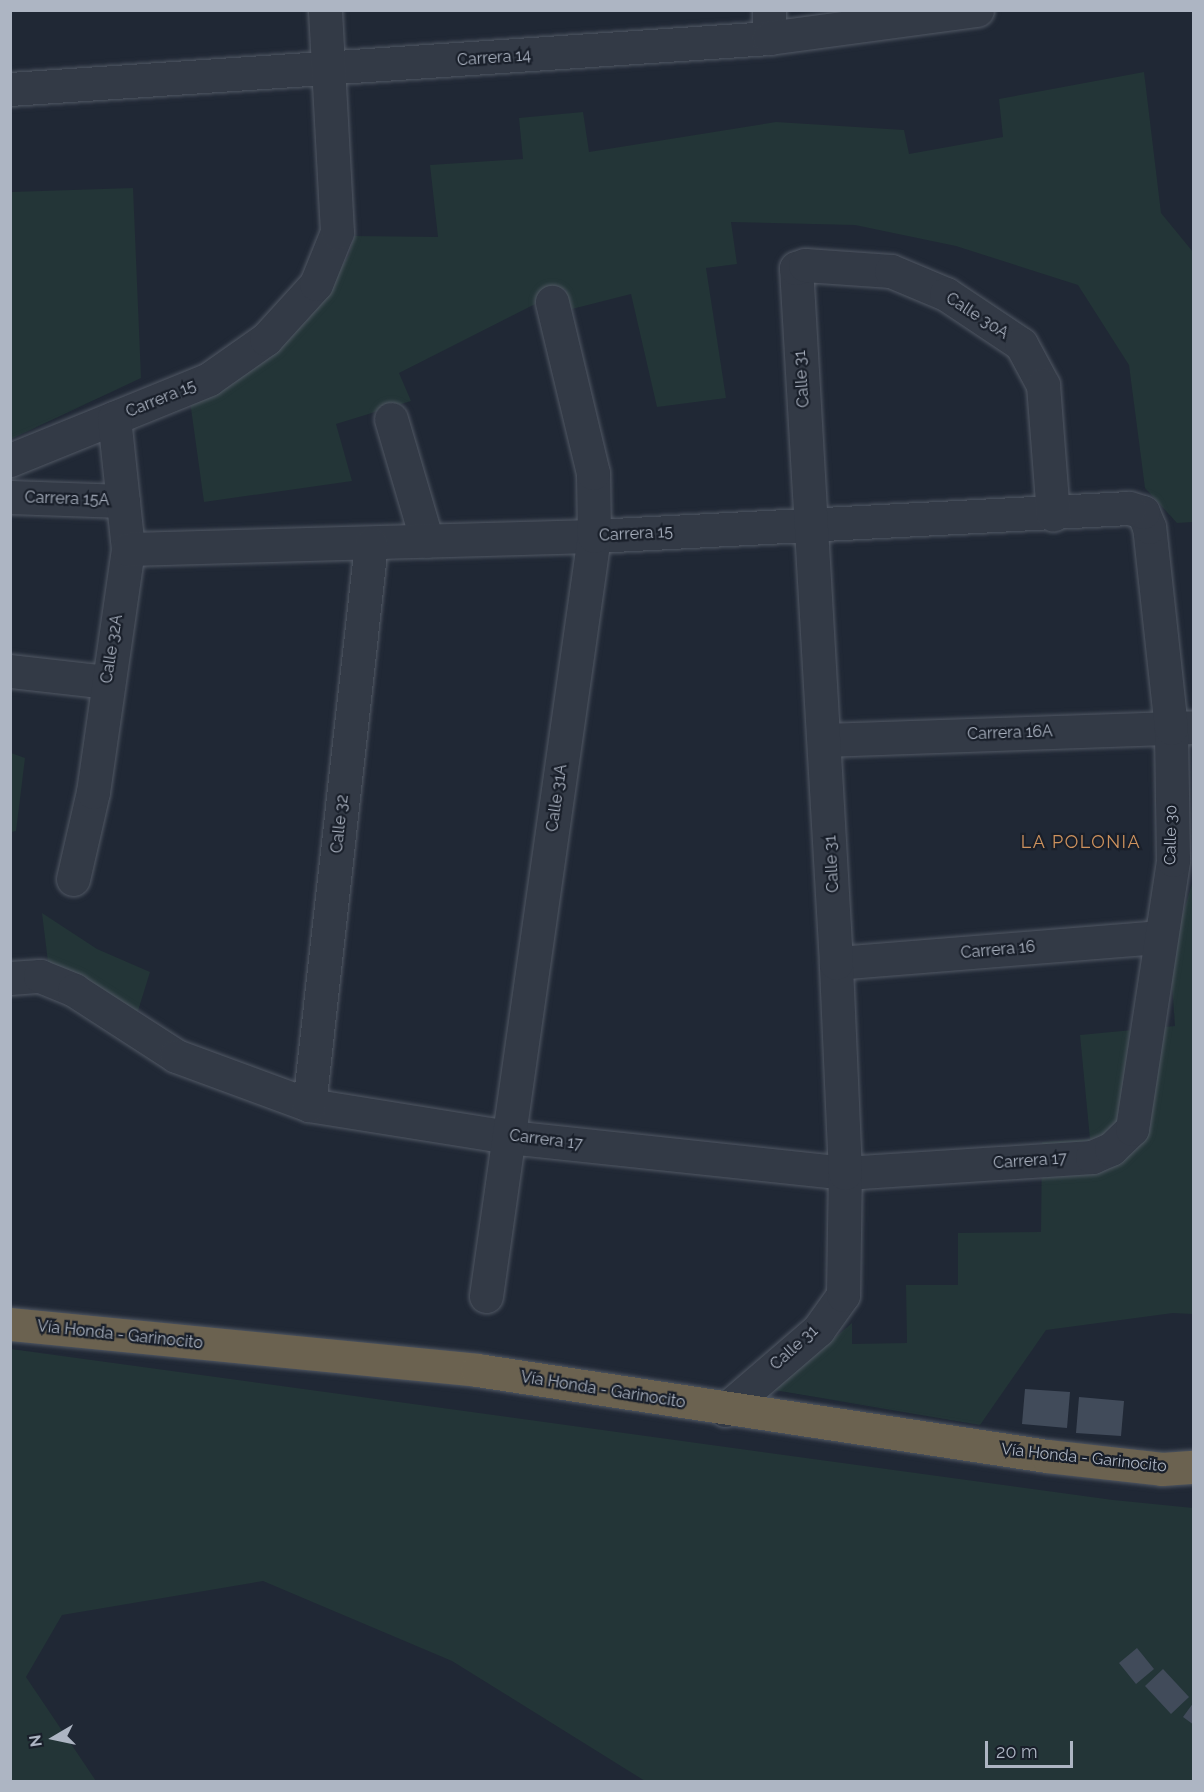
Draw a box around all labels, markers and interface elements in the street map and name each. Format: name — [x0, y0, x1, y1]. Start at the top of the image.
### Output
street label: Carrera 14 — [456, 46, 532, 70]
street label: Calle 30A — [942, 289, 1012, 343]
street label: Calle 31 — [790, 350, 814, 408]
street label: Carrera 15 — [123, 376, 199, 422]
street label: Carrera 15A — [24, 488, 110, 510]
street label: Carrera 15 — [599, 522, 673, 546]
street label: Calle 32A — [97, 613, 127, 685]
street label: Carrera 16A — [967, 722, 1053, 744]
street label: Calle 31A — [543, 763, 571, 833]
street label: Calle 32 — [327, 794, 353, 854]
street label: Calle 30 — [1161, 805, 1181, 865]
district label: LA POLONIA — [1021, 831, 1141, 853]
street label: Calle 31 — [821, 835, 843, 893]
street label: Carrera 16 — [960, 937, 1036, 963]
street label: Carrera 17 — [508, 1126, 584, 1154]
street label: Carrera 17 — [993, 1149, 1067, 1173]
street label: Vía Honda - Garinocito — [36, 1317, 204, 1353]
street label: Calle 31 — [766, 1322, 822, 1374]
street label: Vía Honda - Garinocito — [519, 1368, 687, 1412]
street label: Vía Honda - Garinocito — [1000, 1440, 1168, 1476]
north arrow — [24, 1708, 84, 1768]
scale bar — [988, 1729, 1076, 1767]
text: N — [25, 1733, 46, 1748]
text: 20 m — [996, 1741, 1038, 1762]

